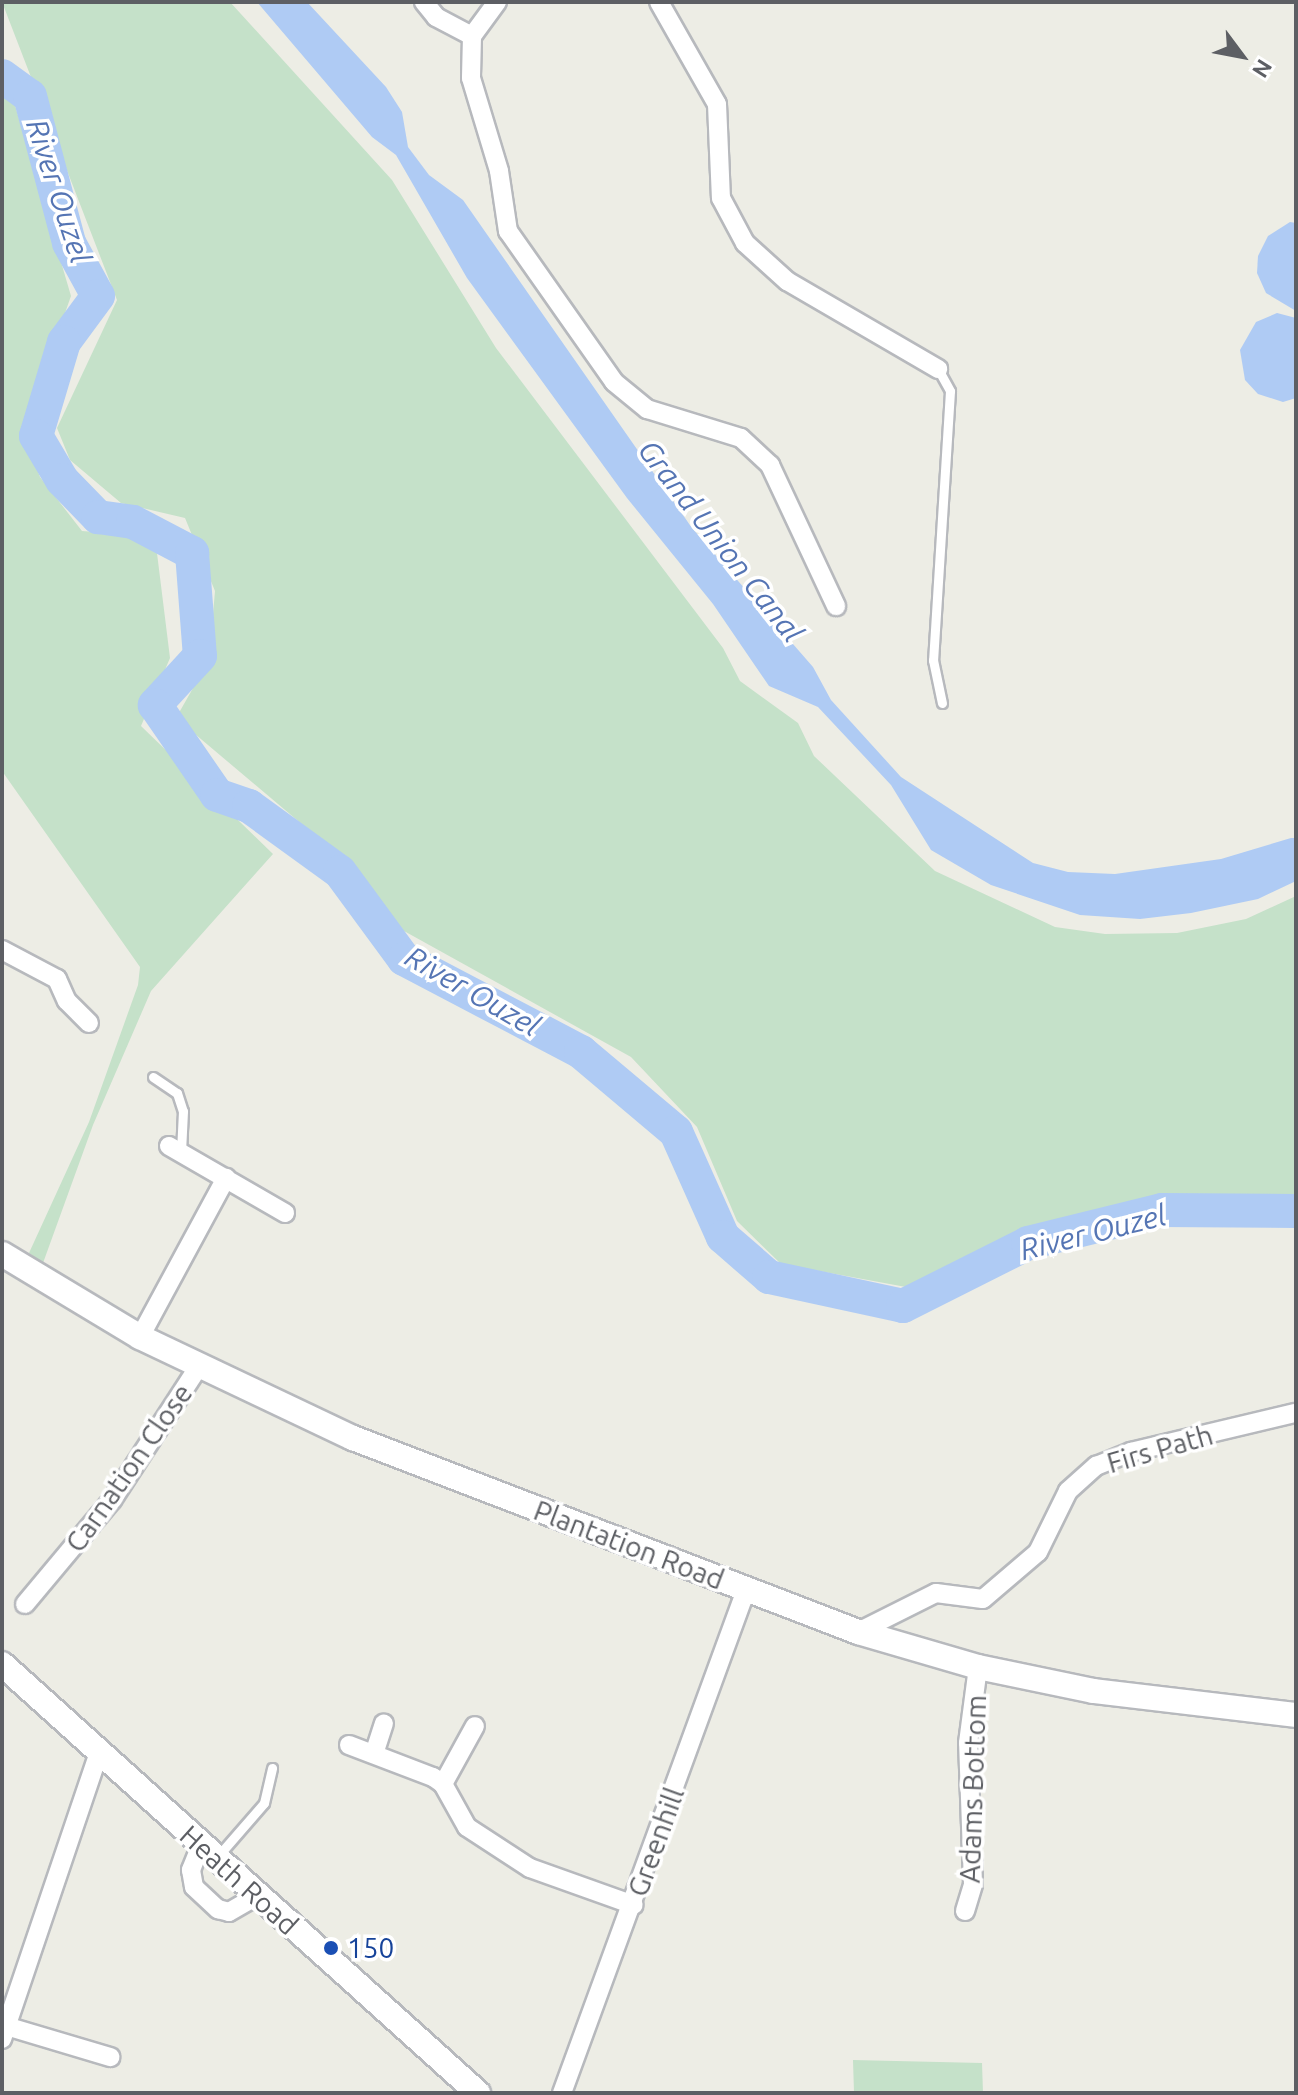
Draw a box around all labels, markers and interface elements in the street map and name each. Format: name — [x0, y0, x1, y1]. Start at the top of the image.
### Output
north arrow — [1202, 16, 1282, 96]
text: N — [1248, 55, 1278, 83]
water label: River Ouzel — [19, 114, 99, 268]
water label: Grand Union Canal — [631, 433, 811, 649]
water label: River Ouzel — [399, 938, 547, 1044]
water label: River Ouzel — [1016, 1196, 1170, 1268]
street label: Carnation Close — [59, 1377, 199, 1559]
street label: Firs Path — [1103, 1418, 1217, 1480]
street label: Plantation Road — [529, 1493, 729, 1597]
street label: Adams Bottom — [953, 1694, 993, 1884]
street label: Greenhill — [621, 1783, 691, 1901]
street label: Heath Road — [173, 1818, 305, 1942]
place label: 150 — [347, 1931, 394, 1965]
marker: 150 — [322, 1939, 340, 1957]

